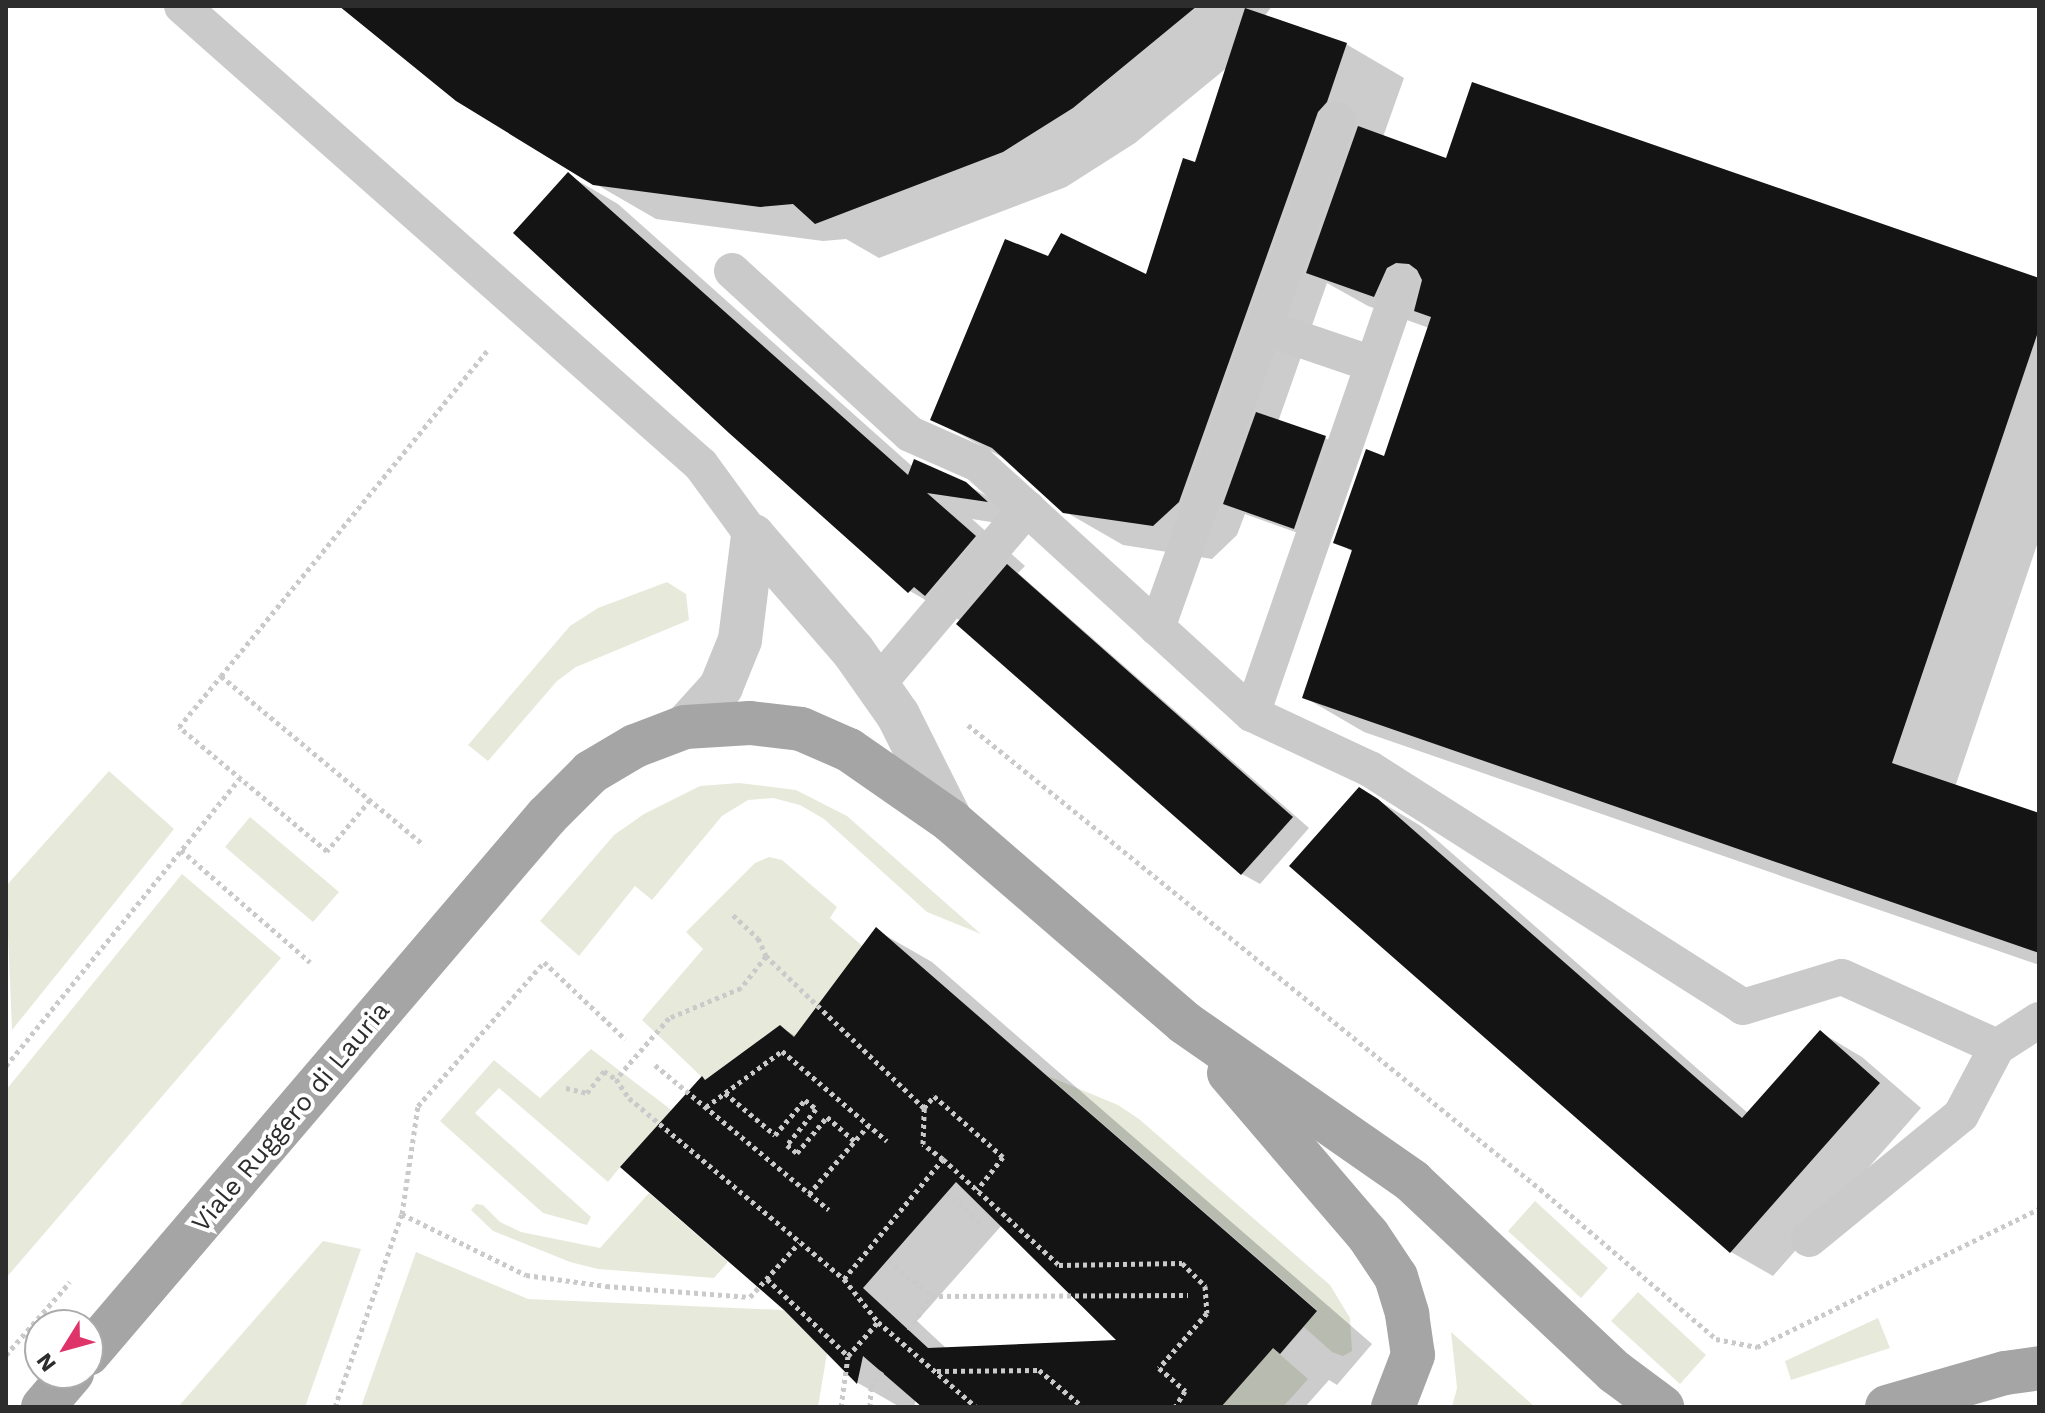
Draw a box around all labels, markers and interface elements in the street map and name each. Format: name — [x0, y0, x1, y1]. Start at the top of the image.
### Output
street label: Viale Ruggero di Lauria — [185, 995, 397, 1239]
north arrow — [24, 1309, 104, 1389]
text: N — [31, 1349, 61, 1377]

